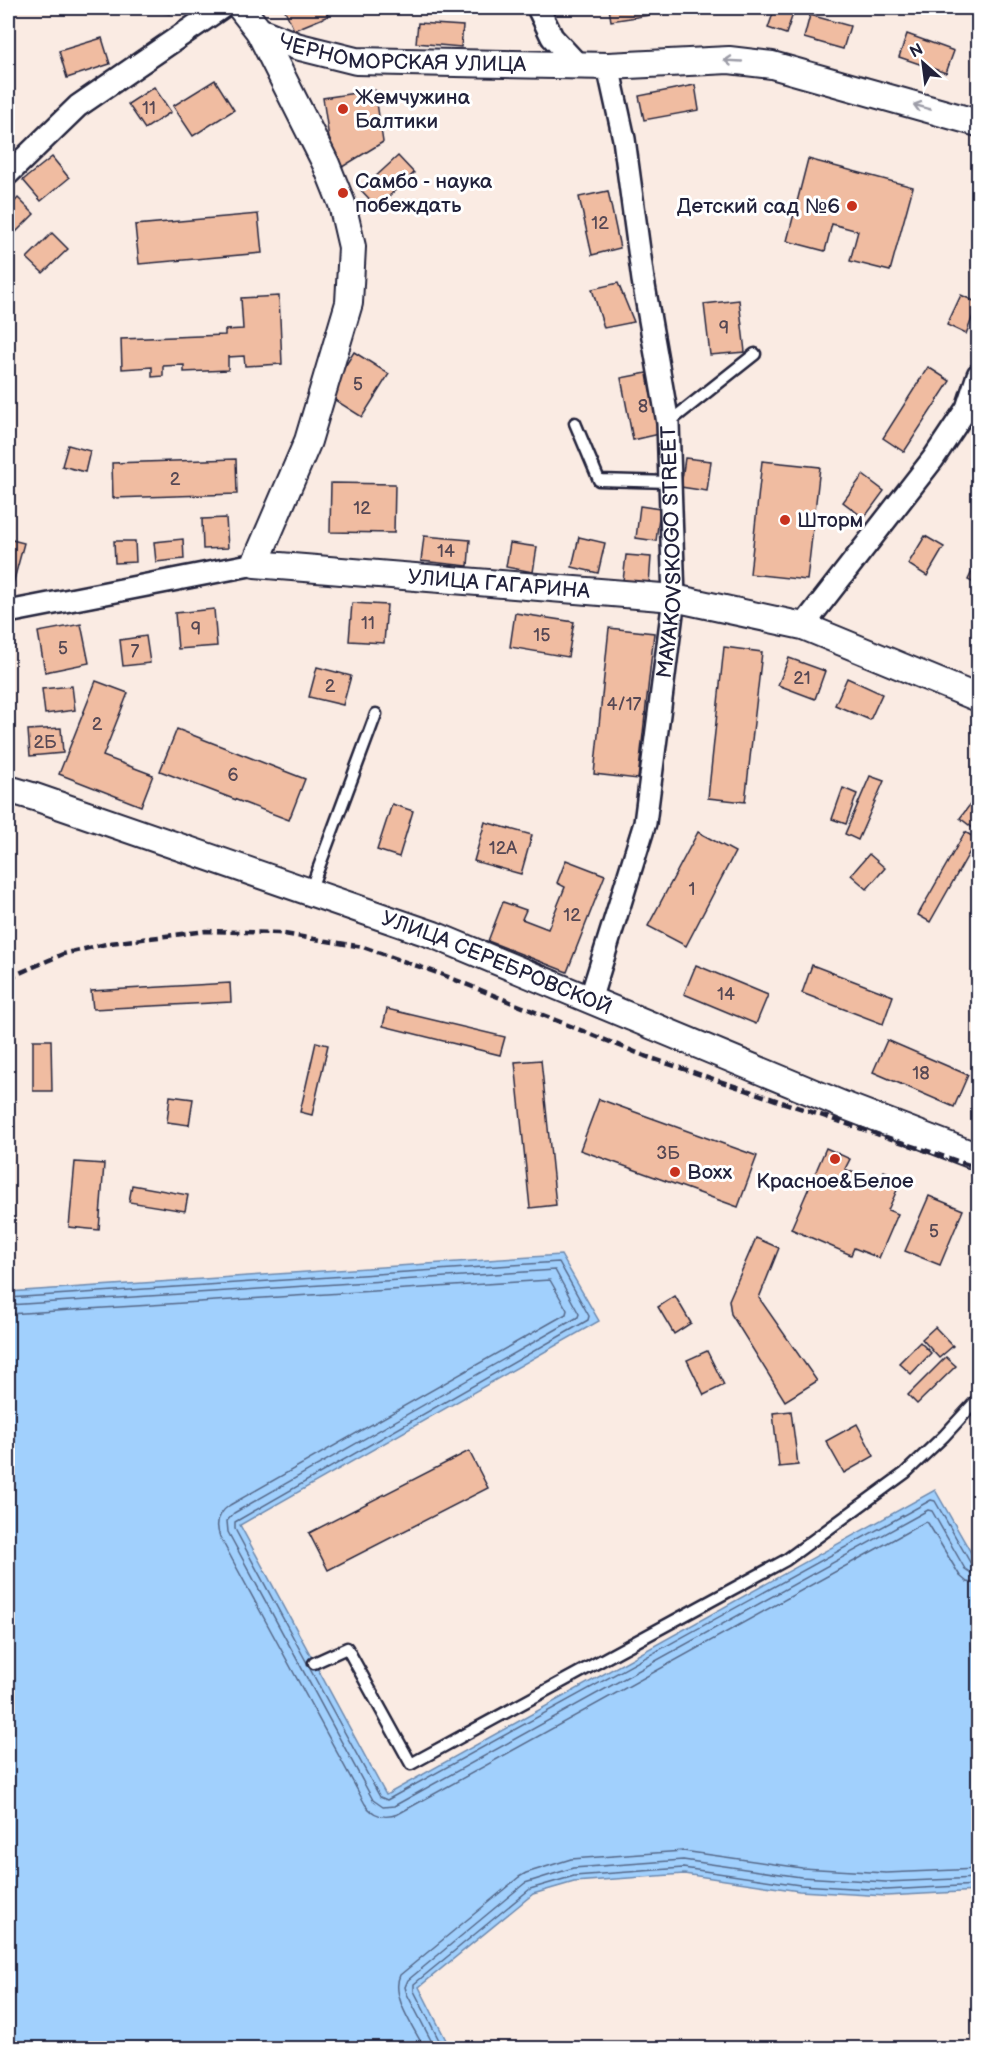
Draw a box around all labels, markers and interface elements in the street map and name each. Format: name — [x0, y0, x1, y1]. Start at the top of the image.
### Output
street label: ЧЕРНОМОРСКАЯ УЛИЦА — [275, 28, 527, 77]
north arrow — [893, 33, 953, 93]
text: N — [907, 40, 926, 62]
one-way arrow — [724, 55, 744, 66]
place label: Жемчужина Балтики — [355, 85, 471, 134]
house number: 11 — [142, 98, 156, 119]
one-way arrow — [913, 101, 932, 112]
marker: Жемчужина Балтики — [336, 102, 350, 116]
place label: Самбо - наука побеждать — [355, 169, 493, 218]
marker: Самбо - наука побеждать — [336, 186, 350, 200]
place label: Детский сад №6 — [677, 194, 840, 219]
marker: Детский сад №6 — [845, 199, 859, 213]
house number: 12 — [591, 213, 609, 234]
house number: 9 — [719, 318, 729, 339]
house number: 5 — [353, 374, 363, 395]
house number: 8 — [638, 396, 648, 417]
street label: MAYAKOVSKOGO STREET — [652, 425, 687, 680]
house number: 2 — [170, 469, 181, 490]
house number: 12 — [353, 498, 371, 519]
place label: Шторм — [797, 508, 863, 533]
marker: Шторм — [778, 513, 792, 527]
house number: 14 — [437, 541, 455, 562]
street label: УЛИЦА ГАГАРИНА — [407, 564, 591, 604]
house number: 11 — [361, 613, 375, 634]
house number: 9 — [191, 619, 201, 640]
house number: 15 — [533, 625, 551, 646]
house number: 5 — [58, 638, 68, 659]
house number: 7 — [131, 641, 140, 662]
house number: 21 — [793, 668, 811, 689]
house number: 2 — [325, 676, 336, 697]
house number: 4/17 — [607, 694, 642, 715]
house number: 2 — [92, 714, 103, 735]
house number: 2Б — [33, 732, 57, 753]
house number: 6 — [228, 765, 239, 786]
house number: 12А — [489, 838, 517, 859]
house number: 1 — [689, 879, 695, 900]
house number: 12 — [563, 905, 581, 926]
street label: УЛИЦА СЕРЕБРОВСКОЙ — [378, 906, 616, 1021]
house number: 14 — [717, 984, 735, 1005]
house number: 18 — [912, 1063, 930, 1084]
house number: 3Б — [656, 1143, 680, 1164]
marker: Красное&Белое — [828, 1152, 842, 1166]
place label: Boxx — [687, 1160, 732, 1185]
marker: Boxx — [668, 1165, 682, 1179]
place label: Красное&Белое — [756, 1169, 914, 1194]
house number: 5 — [929, 1221, 939, 1242]

